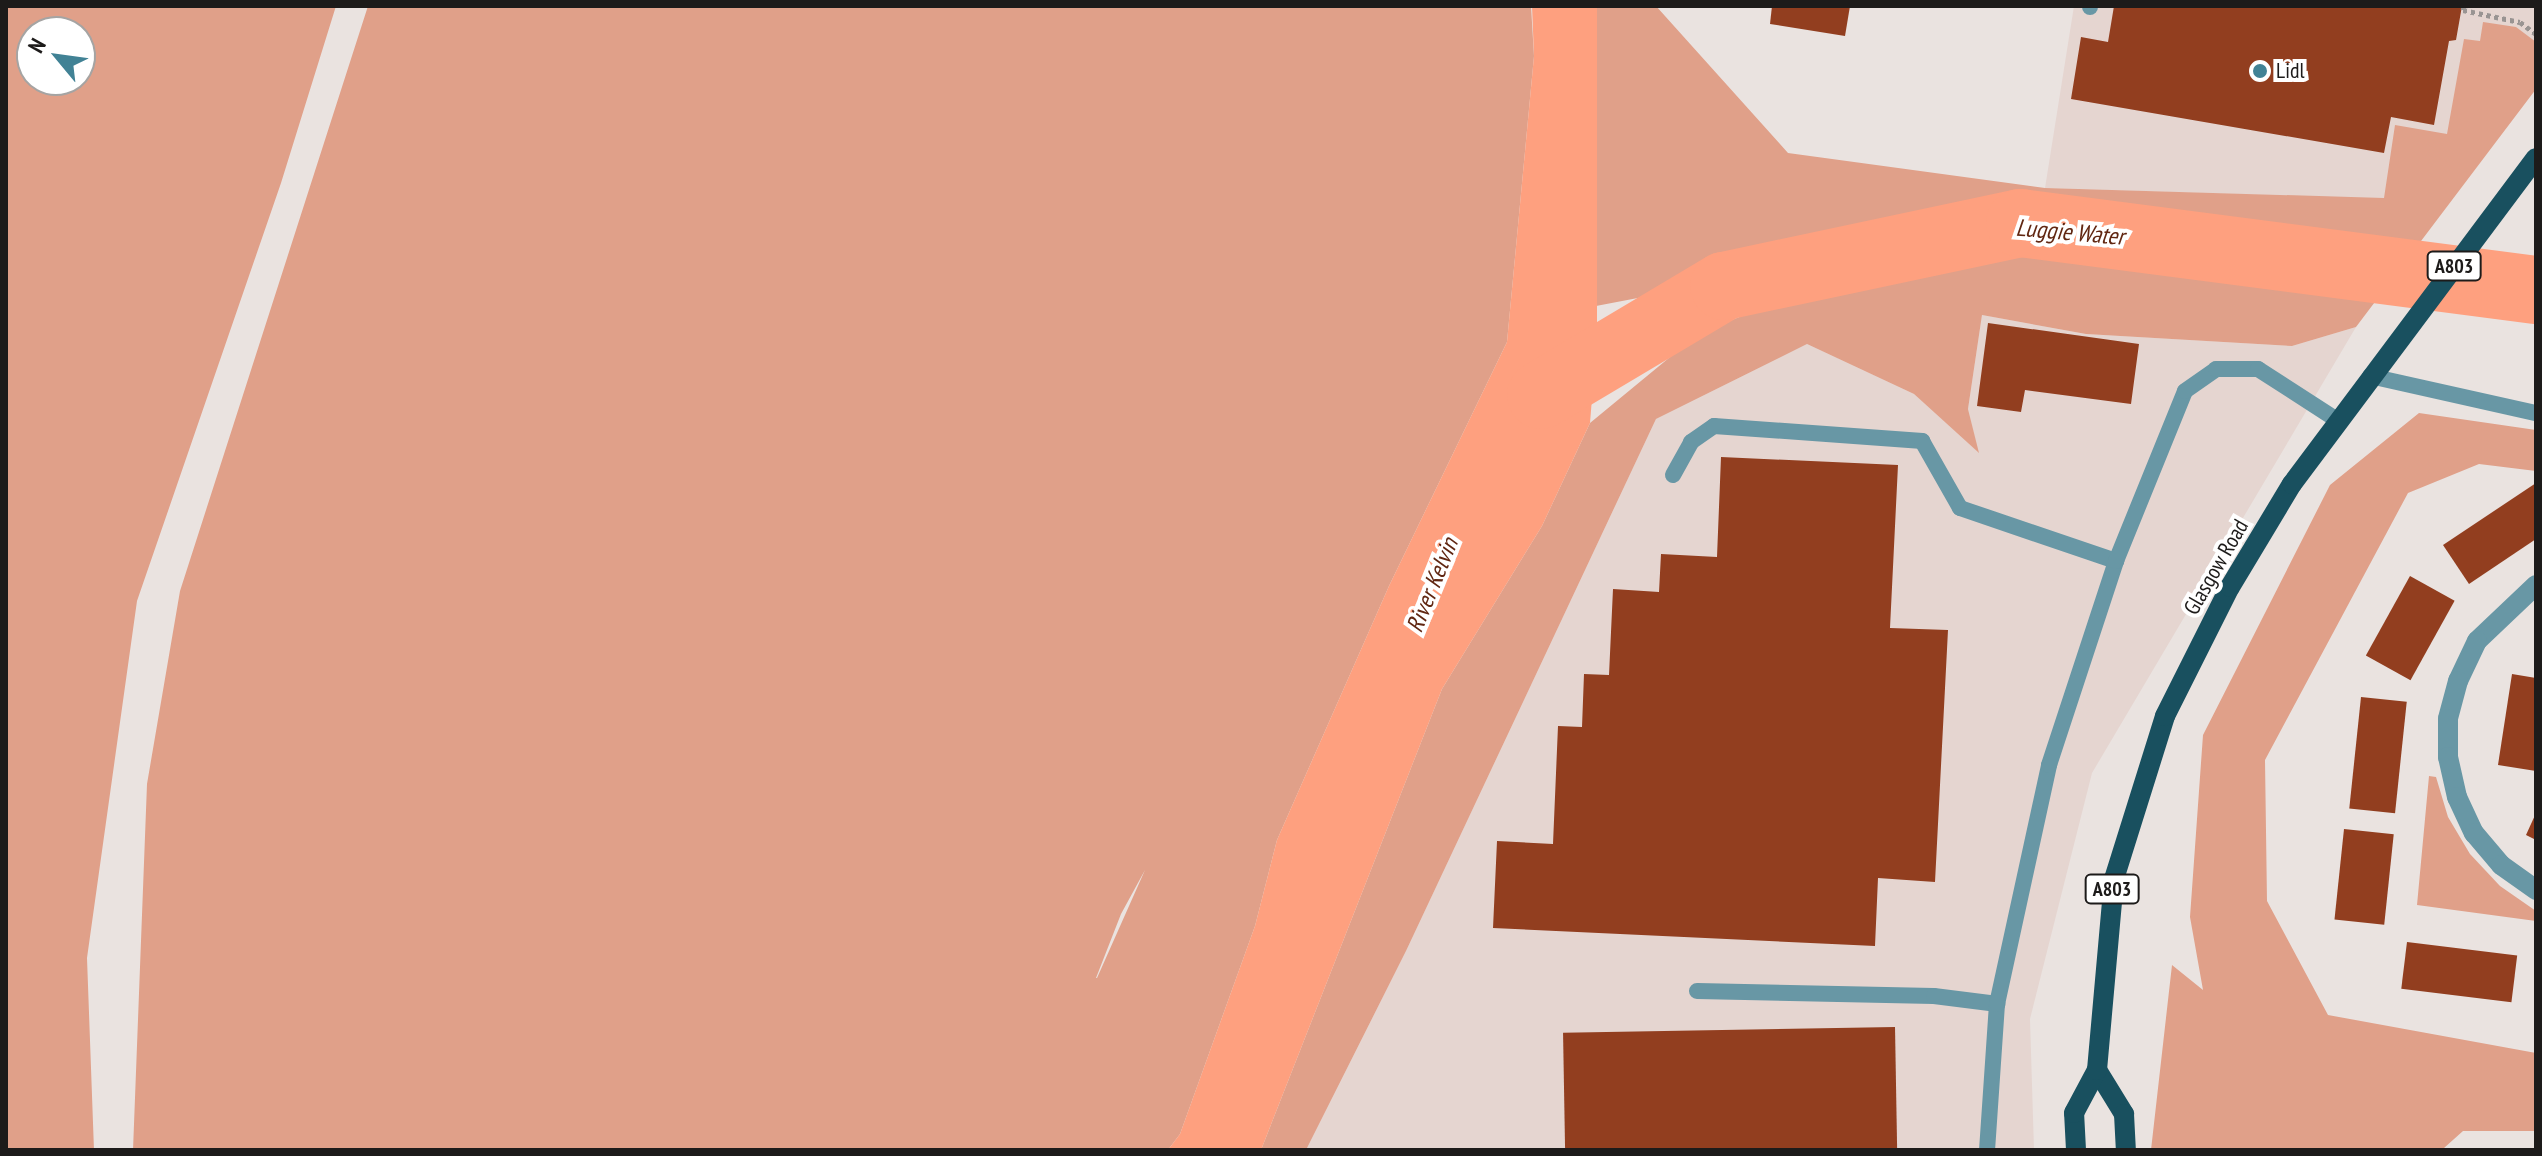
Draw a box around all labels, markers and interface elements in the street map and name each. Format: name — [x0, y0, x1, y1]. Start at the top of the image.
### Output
north arrow — [16, 16, 96, 96]
text: N — [22, 33, 52, 57]
place label: Lidl — [2276, 58, 2305, 84]
marker: Lidl — [2251, 62, 2269, 80]
water label: Luggie Water — [2015, 213, 2125, 251]
road number: A803 — [2426, 250, 2482, 282]
street label: Glasgow Road — [2178, 514, 2254, 620]
water label: River Kelvin — [1400, 534, 1464, 636]
road number: A803 — [2084, 873, 2140, 905]

